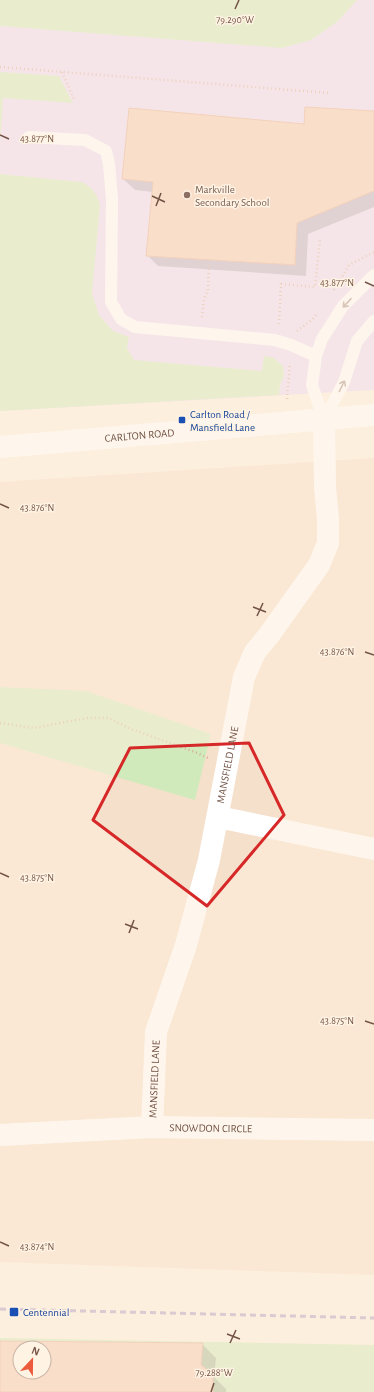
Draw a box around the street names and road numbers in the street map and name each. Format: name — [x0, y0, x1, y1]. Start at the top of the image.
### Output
street label: CARLTON ROAD — [104, 427, 175, 444]
street label: MANSFIELD LANE — [214, 725, 240, 804]
street label: MANSFIELD LANE — [147, 1039, 161, 1118]
street label: SNOWDON CIRCLE — [169, 1122, 253, 1134]

